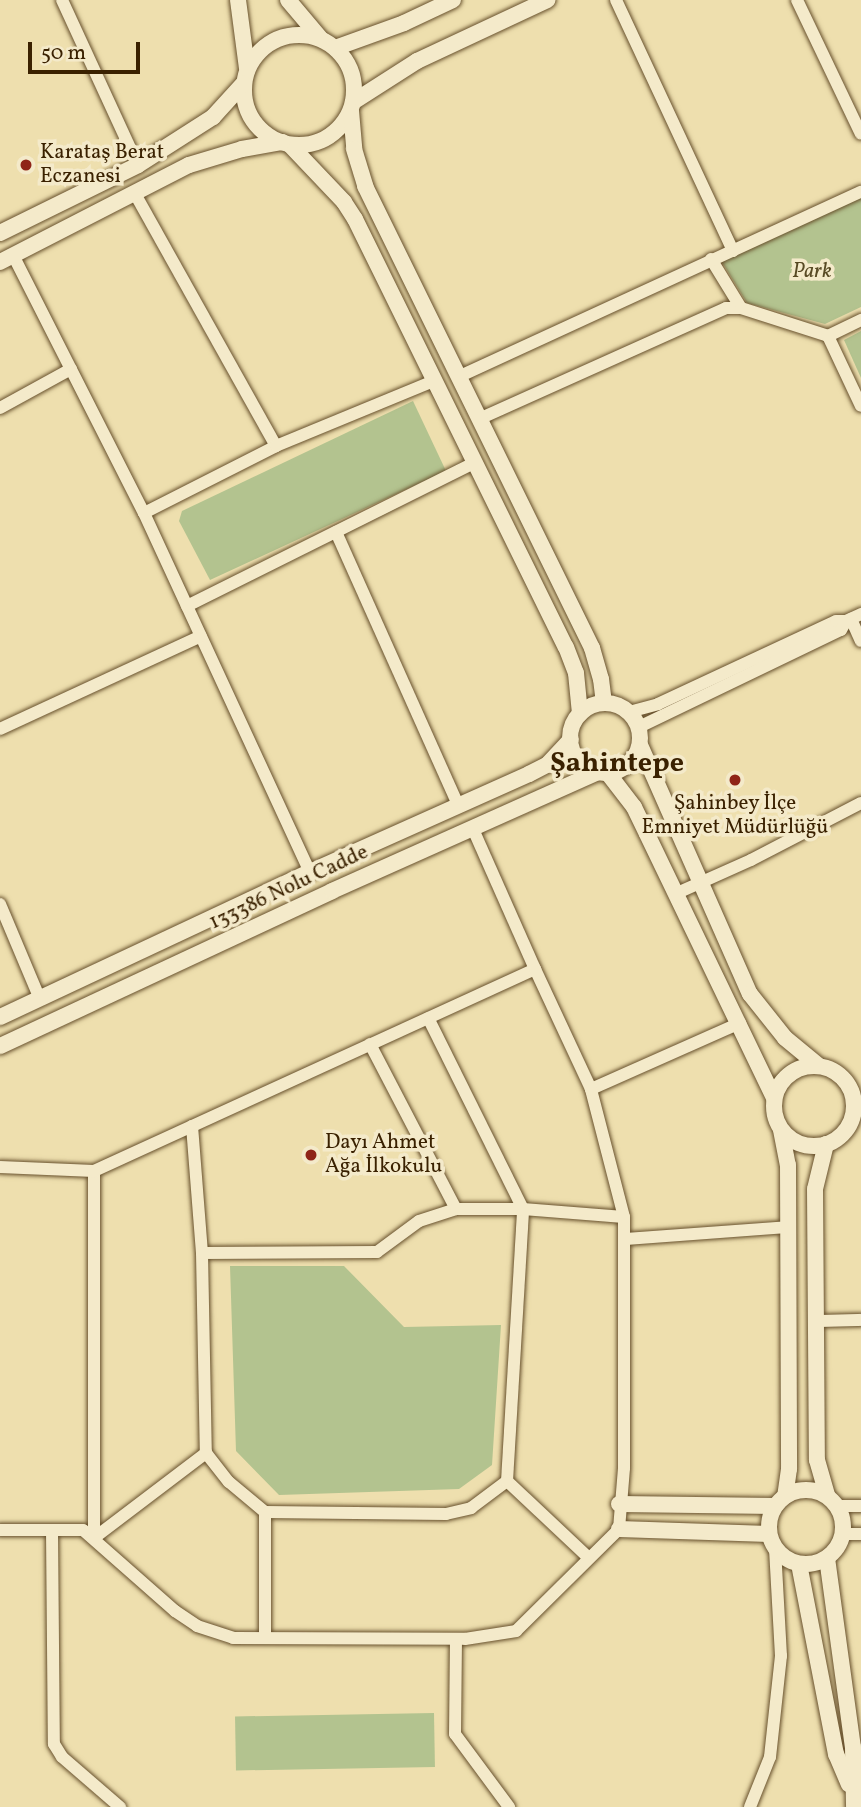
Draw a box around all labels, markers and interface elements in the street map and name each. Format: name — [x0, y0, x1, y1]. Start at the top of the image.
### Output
scale bar — [32, 28, 144, 72]
text: 50 m — [41, 39, 86, 68]
place label: Karataş Berat Eczanesi — [40, 140, 164, 190]
marker: Karataş Berat Eczanesi — [18, 157, 34, 173]
park label: Park — [792, 259, 832, 285]
district label: Şahintepe — [550, 747, 684, 781]
marker: Şahinbey İlçe Emniyet Müdürlüğü — [727, 772, 743, 788]
place label: Şahinbey İlçe Emniyet Müdürlüğü — [642, 791, 828, 841]
street label: 133386 Nolu Cadde — [206, 840, 372, 936]
place label: Dayı Ahmet Ağa İlkokulu — [325, 1130, 442, 1180]
marker: Dayı Ahmet Ağa İlkokulu — [303, 1147, 319, 1163]

